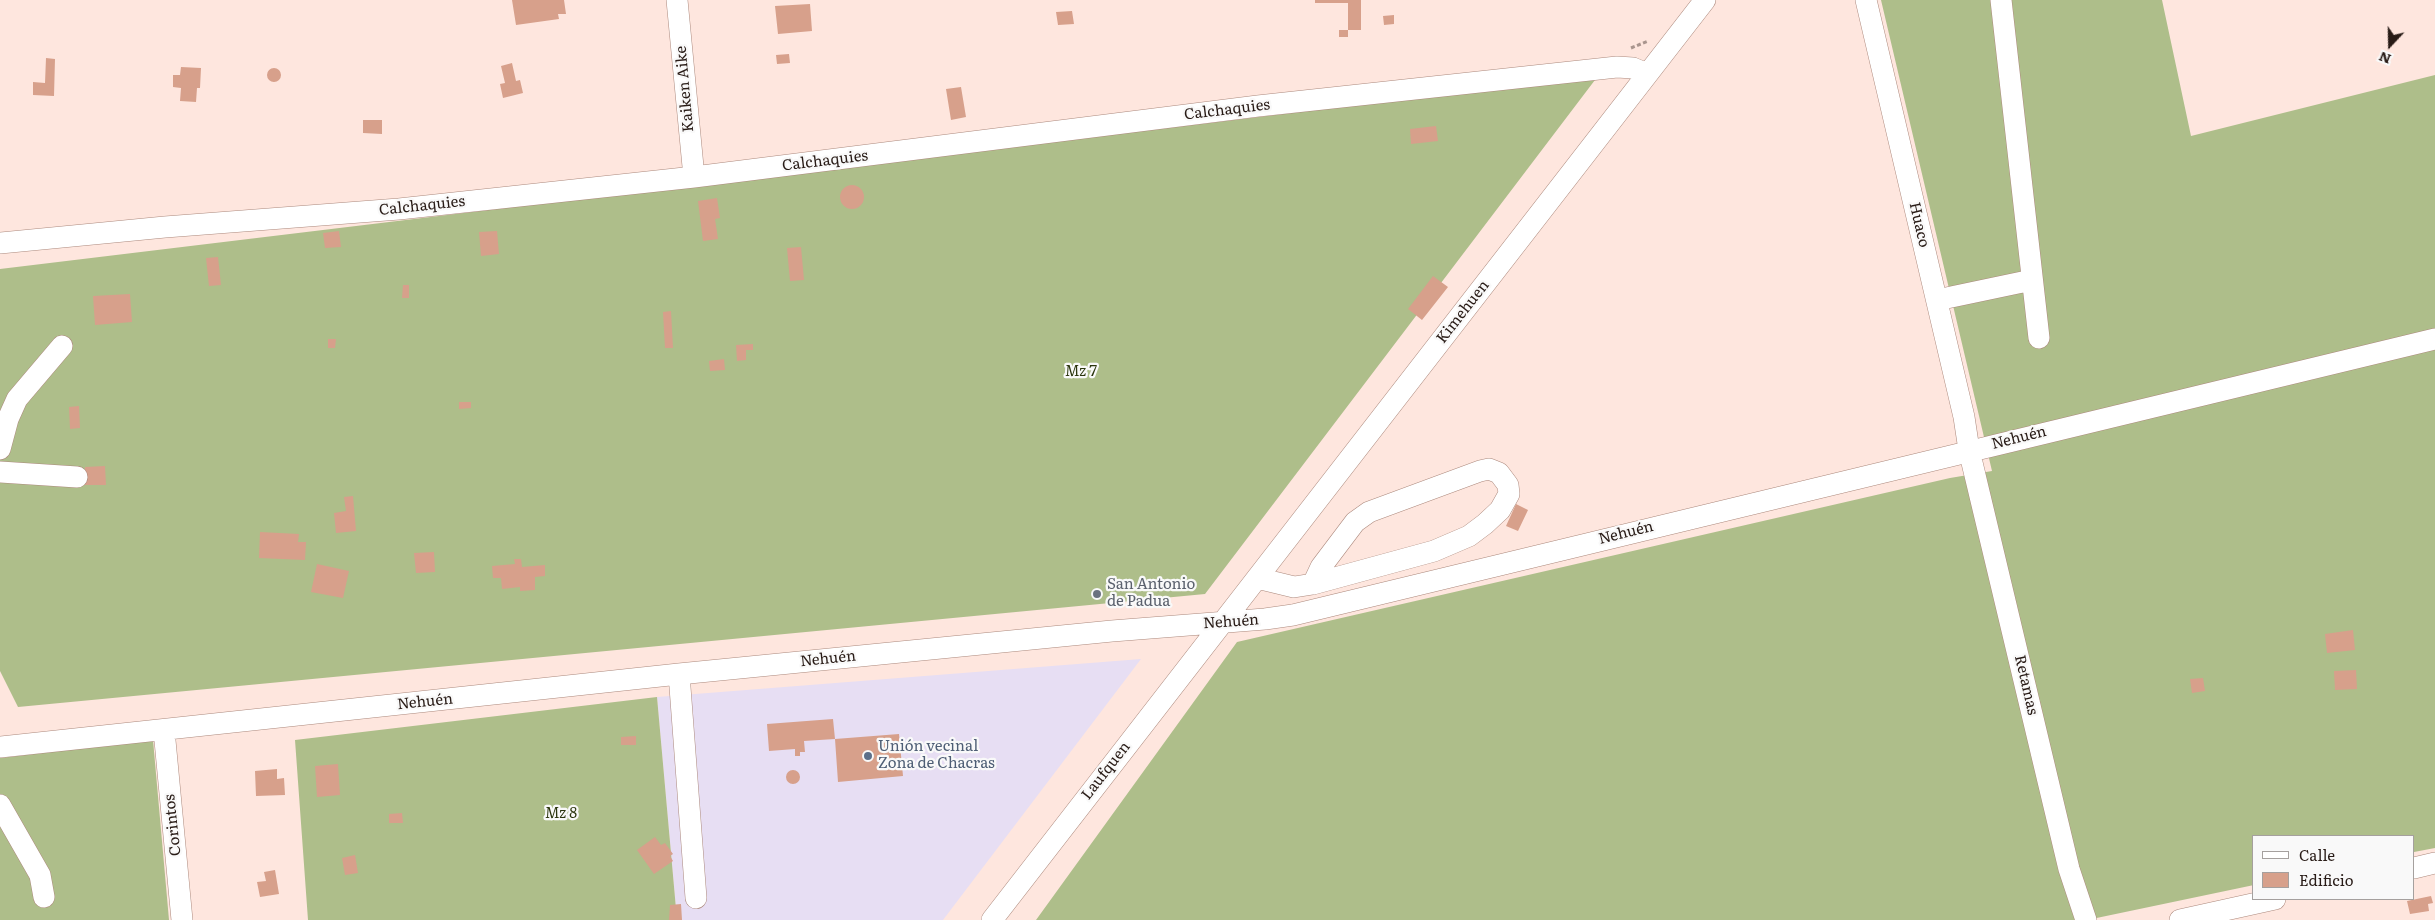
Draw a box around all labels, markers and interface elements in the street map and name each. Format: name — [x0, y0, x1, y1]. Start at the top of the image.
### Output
north arrow — [2365, 20, 2415, 70]
street label: Kaiken Aike — [672, 45, 698, 133]
text: N — [2376, 48, 2394, 70]
street label: Calchaquies — [1183, 96, 1271, 124]
street label: Calchaquies — [781, 147, 869, 175]
street label: Calchaquies — [378, 193, 466, 219]
street label: Huaco — [1905, 201, 1933, 249]
street label: Kimehuen — [1433, 277, 1493, 347]
park label: Mz 7 — [1065, 363, 1097, 381]
street label: Nehuén — [1990, 422, 2048, 454]
street label: Nehuén — [1597, 517, 1655, 549]
place label: San Antonio de Padua — [1107, 576, 1195, 611]
marker: San Antonio de Padua — [1091, 588, 1103, 600]
street label: Nehuén — [1202, 611, 1260, 633]
street label: Nehuén — [799, 647, 857, 671]
street label: Retamas — [2010, 653, 2042, 717]
street label: Nehuén — [396, 690, 454, 714]
place label: Unión vecinal Zona de Chacras — [878, 738, 995, 773]
street label: Laufquen — [1078, 739, 1134, 803]
marker: Unión vecinal Zona de Chacras — [862, 750, 874, 762]
street label: Corintos — [161, 793, 185, 857]
park label: Mz 8 — [545, 805, 577, 823]
legend — [2252, 835, 2415, 900]
text: Calle — [2299, 843, 2335, 866]
text: Edificio — [2299, 868, 2354, 891]

